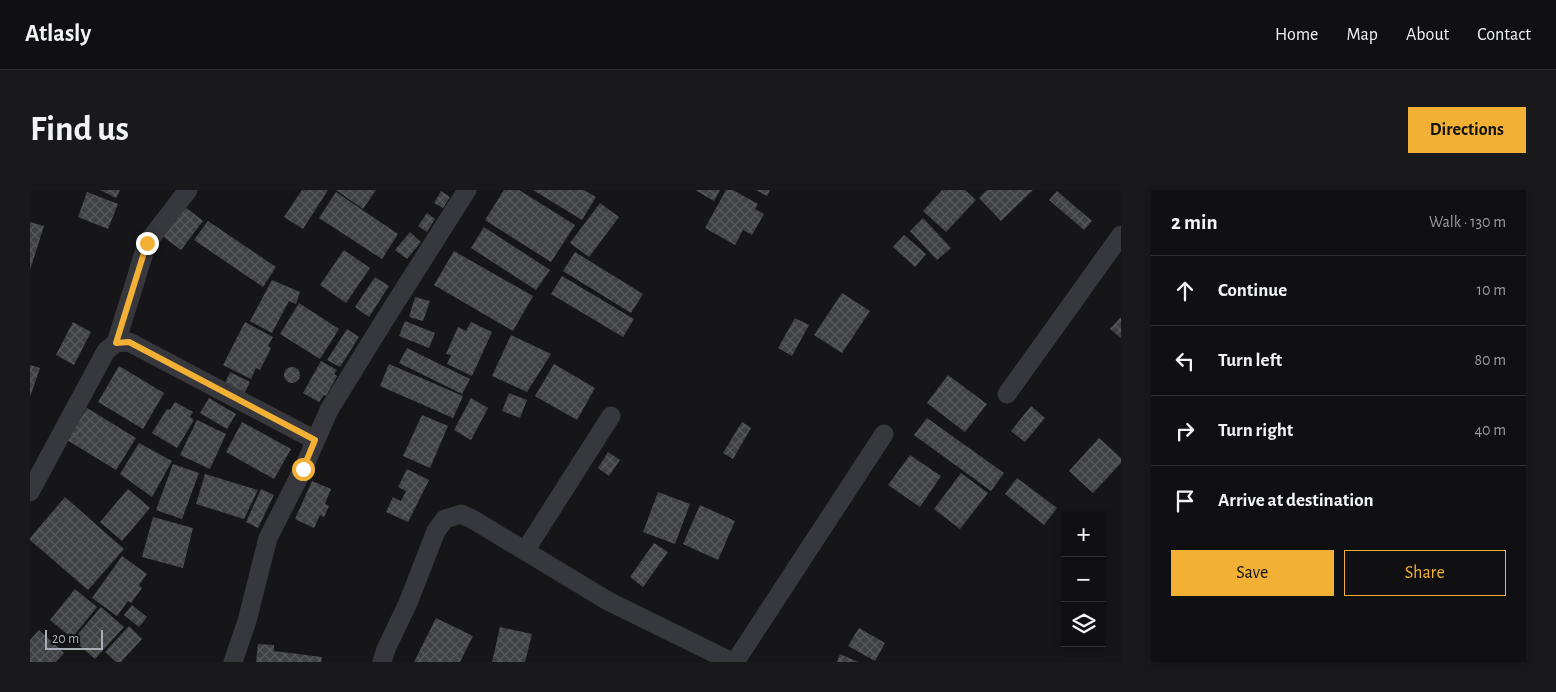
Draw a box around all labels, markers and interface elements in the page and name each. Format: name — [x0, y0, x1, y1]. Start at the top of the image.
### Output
text: Atlasly — [25, 22, 91, 46]
text: Home — [1275, 26, 1318, 44]
text: Map — [1346, 26, 1378, 44]
text: About — [1406, 26, 1449, 44]
text: Contact — [1477, 26, 1531, 44]
button: Directions — [1408, 107, 1526, 153]
text: Find us — [30, 112, 129, 147]
text: 2 min — [1171, 212, 1218, 233]
text: Walk · 130 m — [1429, 214, 1506, 230]
route end — [136, 232, 159, 255]
icon: ahead — [1171, 277, 1199, 305]
text: Continue — [1218, 281, 1287, 300]
text: 10 m — [1477, 282, 1506, 298]
icon: left — [1171, 347, 1199, 375]
text: Turn left — [1218, 351, 1282, 370]
text: 80 m — [1475, 352, 1506, 368]
icon: right — [1171, 417, 1199, 445]
text: Turn right — [1218, 421, 1293, 440]
text: 40 m — [1474, 422, 1506, 438]
route start — [292, 458, 315, 481]
icon: arrive — [1171, 487, 1199, 515]
text: Arrive at destination — [1218, 491, 1374, 510]
map controls — [1061, 512, 1106, 647]
button: + — [1061, 512, 1106, 557]
button: Save — [1171, 550, 1334, 596]
button: Share — [1344, 550, 1506, 596]
button: − — [1061, 557, 1106, 602]
button: layers — [1061, 602, 1106, 647]
scale bar — [45, 627, 102, 650]
text: 20 m — [52, 632, 79, 646]

